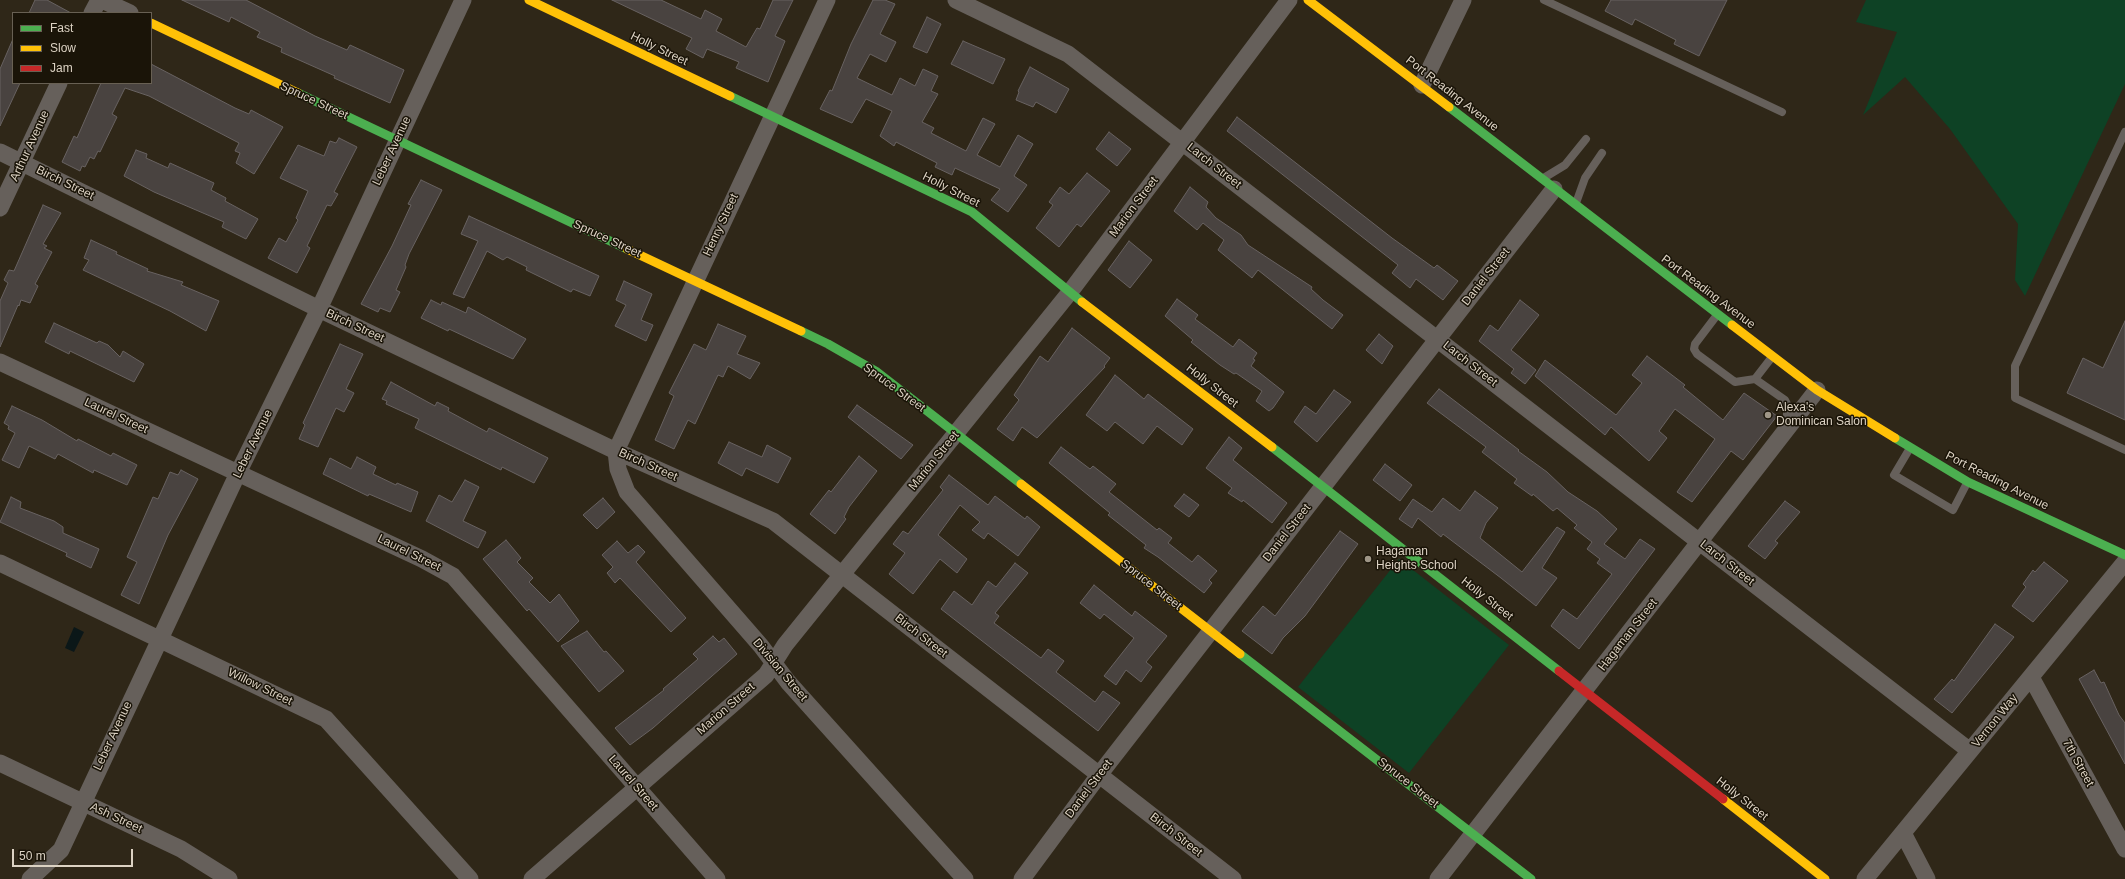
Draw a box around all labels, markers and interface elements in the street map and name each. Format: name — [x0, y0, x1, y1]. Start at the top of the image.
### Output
legend — [12, 12, 152, 84]
text: Fast — [50, 21, 73, 35]
street label: Holly Street — [628, 29, 690, 69]
text: Slow — [50, 41, 76, 55]
street label: Port Reading Avenue — [1403, 53, 1501, 135]
text: Jam — [50, 61, 73, 75]
street label: Spruce Street — [278, 79, 350, 123]
street label: Arthur Avenue — [7, 108, 53, 184]
street label: Leber Avenue — [370, 114, 414, 188]
street label: Larch Street — [1184, 140, 1244, 192]
street label: Birch Street — [34, 163, 96, 203]
street label: Holly Street — [920, 170, 982, 210]
street label: Marion Street — [1107, 174, 1161, 240]
street label: Henry Street — [700, 191, 742, 259]
street label: Spruce Street — [571, 217, 643, 261]
street label: Daniel Street — [1459, 245, 1513, 309]
street label: Port Reading Avenue — [1658, 252, 1758, 332]
street label: Birch Street — [324, 306, 386, 346]
street label: Larch Street — [1440, 338, 1500, 390]
street label: Spruce Street — [860, 361, 928, 415]
street label: Holly Street — [1183, 361, 1241, 411]
street label: Laurel Street — [82, 395, 150, 437]
place label: Alexa's Dominican Salon — [1776, 401, 1867, 429]
street label: Leber Avenue — [230, 407, 276, 481]
marker: Alexa's Dominican Salon — [1763, 410, 1773, 420]
street label: Marion Street — [906, 428, 962, 494]
street label: Birch Street — [616, 446, 680, 484]
street label: Port Reading Avenue — [1943, 449, 2051, 513]
street label: Daniel Street — [1260, 501, 1314, 565]
street label: Laurel Street — [375, 531, 443, 575]
street label: Larch Street — [1697, 537, 1757, 589]
place label: Hagaman Heights School — [1376, 545, 1457, 573]
marker: Hagaman Heights School — [1363, 554, 1373, 564]
street label: Spruce Street — [1118, 557, 1184, 613]
street label: Holly Street — [1458, 574, 1516, 624]
street label: Hagaman Street — [1595, 596, 1661, 674]
street label: Birch Street — [892, 611, 950, 661]
street label: Division Street — [750, 636, 810, 704]
street label: Willow Street — [225, 665, 295, 709]
street label: Marion Street — [694, 680, 758, 738]
street label: Vernon Way — [1969, 691, 2021, 751]
street label: Leber Avenue — [91, 699, 135, 773]
street label: 7th Street — [2059, 737, 2097, 789]
street label: Laurel Street — [605, 752, 661, 814]
street label: Spruce Street — [1375, 755, 1441, 811]
street label: Daniel Street — [1062, 757, 1116, 821]
street label: Holly Street — [1713, 774, 1771, 824]
street label: Ash Street — [88, 800, 144, 836]
street label: Birch Street — [1147, 810, 1205, 860]
scale bar — [14, 841, 135, 867]
text: 50 m — [19, 849, 46, 863]

